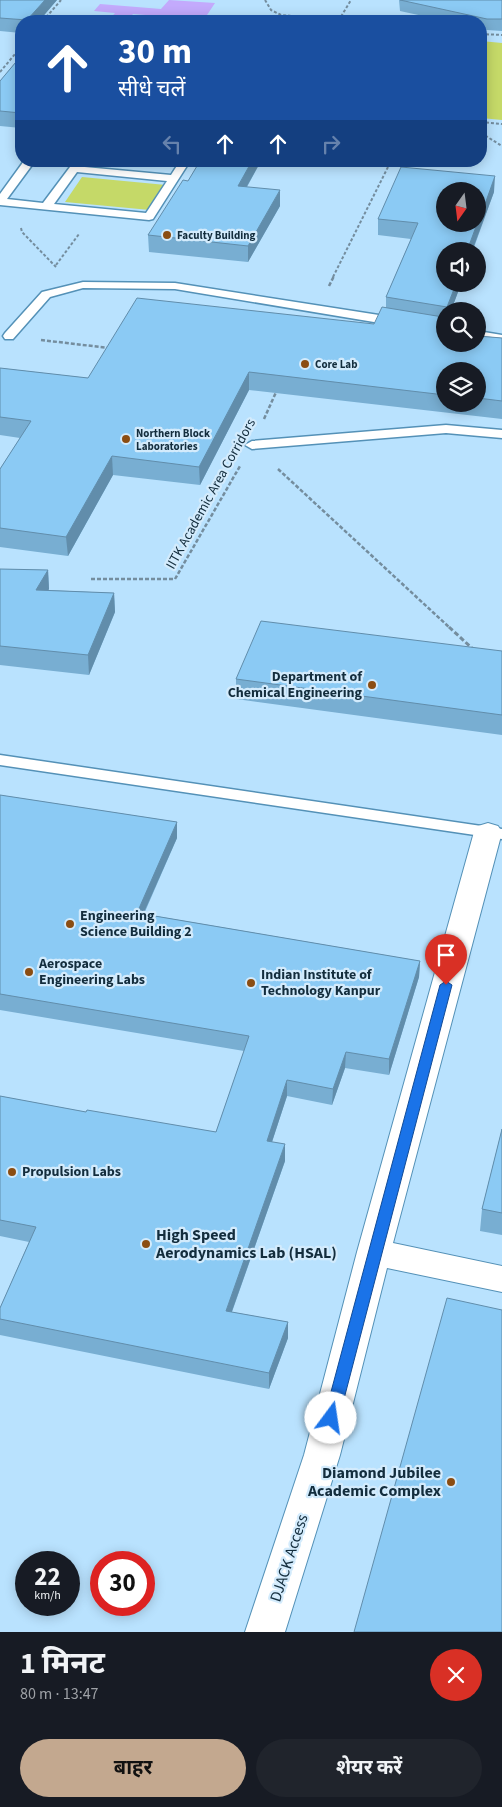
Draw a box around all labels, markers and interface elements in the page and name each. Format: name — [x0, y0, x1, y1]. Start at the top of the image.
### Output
text: 30 m — [118, 27, 192, 77]
icon: ahead — [35, 35, 100, 100]
text: सीधे चलें — [118, 73, 185, 105]
icon: left — [158, 130, 186, 158]
icon: ahead — [211, 130, 239, 158]
icon: ahead — [264, 130, 292, 158]
icon: right — [317, 130, 345, 158]
north arrow — [436, 182, 486, 232]
map controls — [436, 182, 486, 412]
place label: Faculty Building — [177, 228, 256, 243]
marker: Faculty Building — [161, 229, 173, 241]
button: sound — [436, 242, 486, 292]
button: search — [436, 302, 486, 352]
place label: Core Lab — [315, 357, 357, 372]
marker: Core Lab — [299, 358, 311, 370]
button: layers — [436, 362, 486, 412]
street label: IITK Academic Area Corridors — [161, 415, 261, 573]
place label: Northern Block Laboratories — [136, 426, 210, 454]
marker: Northern Block Laboratories — [120, 433, 132, 445]
place label: Department of Chemical Engineering — [228, 667, 363, 703]
marker: Department of Chemical Engineering — [366, 679, 378, 691]
place label: Engineering Science Building 2 — [80, 906, 192, 942]
marker: Engineering Science Building 2 — [64, 918, 76, 930]
pin — [425, 934, 467, 985]
icon: arrive — [432, 941, 460, 969]
place label: Aerospace Engineering Labs — [38, 954, 145, 990]
place label: Indian Institute of Technology Kanpur — [261, 965, 381, 1001]
marker: Aerospace Engineering Labs — [23, 966, 35, 978]
marker: Indian Institute of Technology Kanpur — [245, 977, 257, 989]
place label: Propulsion Labs — [22, 1162, 121, 1182]
marker: Propulsion Labs — [6, 1166, 18, 1178]
place label: High Speed Aerodynamics Lab (HSAL) — [155, 1224, 337, 1264]
marker: High Speed Aerodynamics Lab (HSAL) — [140, 1238, 152, 1250]
position arrow — [304, 1391, 356, 1443]
place label: Diamond Jubilee Academic Complex — [307, 1462, 441, 1502]
marker: Diamond Jubilee Academic Complex — [445, 1476, 457, 1488]
street label: DJACK Access — [264, 1511, 314, 1605]
speed limit sign: 30 — [90, 1551, 155, 1616]
text: 22 — [34, 1559, 61, 1595]
text: km/h — [34, 1587, 61, 1604]
text: 1 मिनट — [20, 1642, 105, 1685]
button: close — [430, 1649, 482, 1701]
text: 80 m · 13:47 — [20, 1683, 99, 1705]
button: बाहर — [20, 1739, 246, 1797]
button: शेयर करें — [256, 1739, 482, 1797]

